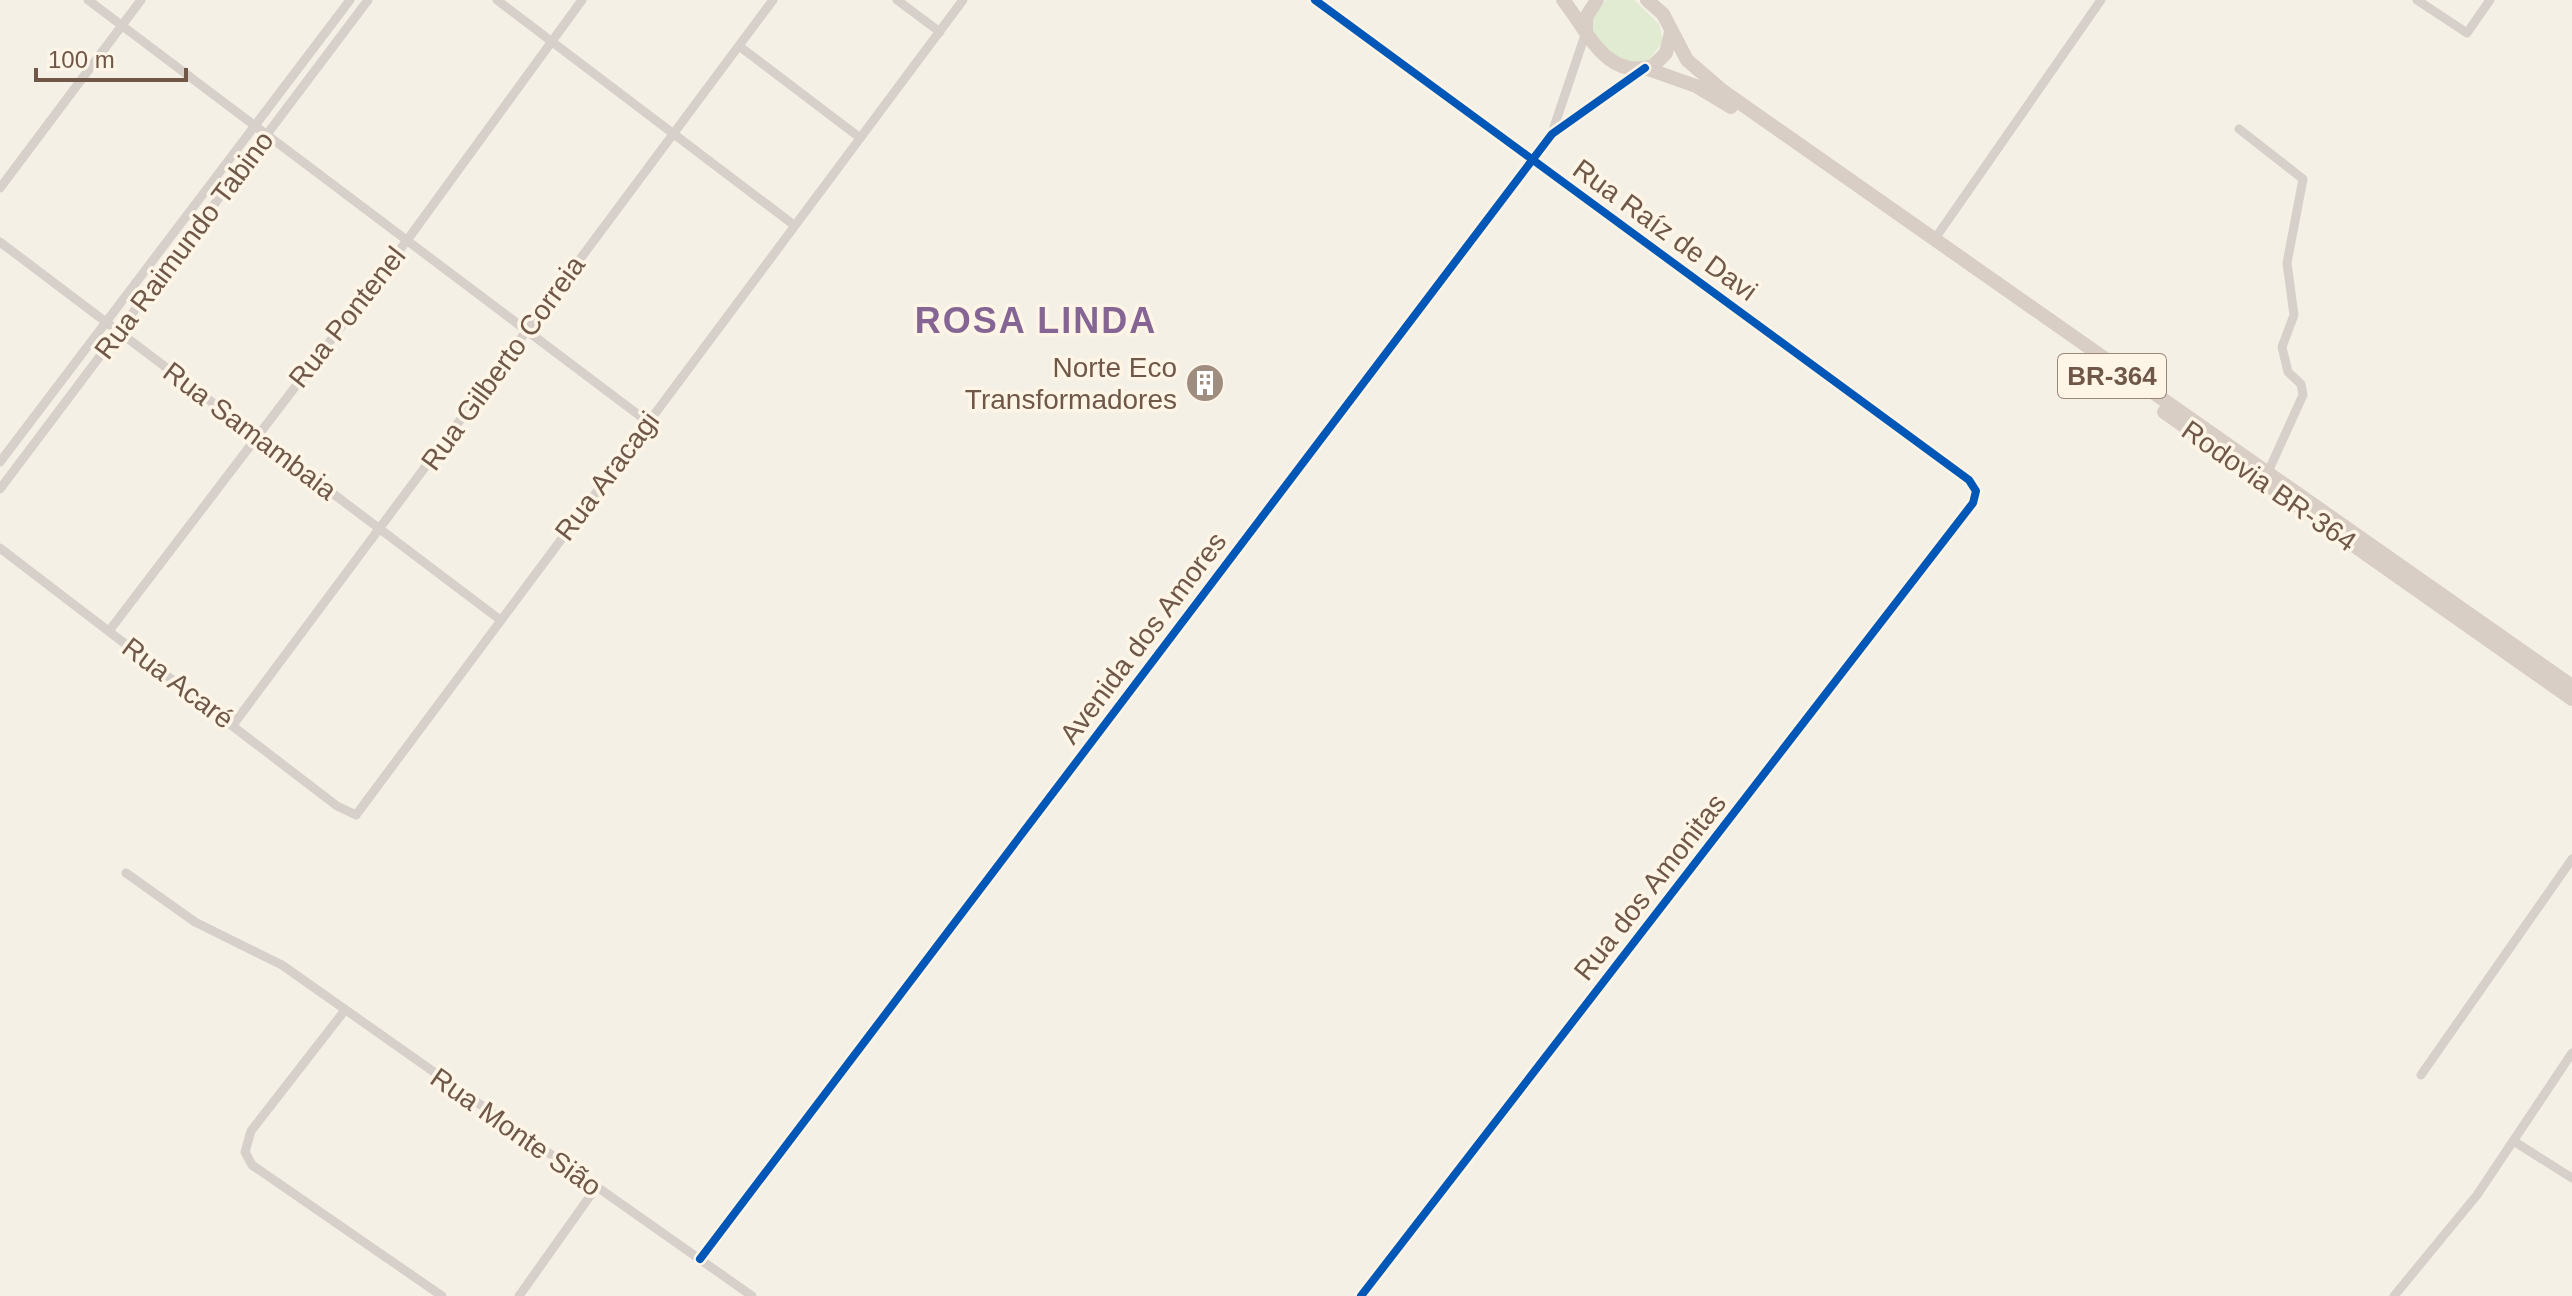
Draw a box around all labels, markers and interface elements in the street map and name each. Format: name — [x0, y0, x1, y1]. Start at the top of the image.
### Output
scale bar — [36, 32, 186, 82]
text: 100 m — [48, 46, 115, 73]
street label: Rua Raimundo Tabino — [88, 125, 280, 365]
street label: Rua Raíz de Davi — [1567, 153, 1763, 307]
street label: Rua Pontenel — [283, 241, 411, 393]
street label: Rua Gilberto Correia — [415, 250, 591, 476]
district label: ROSA LINDA — [915, 300, 1157, 341]
place label: Norte Eco Transformadores — [965, 352, 1177, 415]
road number: BR-364 — [2058, 354, 2166, 398]
street label: Rua Samambaia — [157, 356, 343, 506]
building icon: Norte Eco Transformadores — [1184, 362, 1226, 404]
street label: Rua Aracagi — [549, 406, 665, 546]
street label: Rodovia BR-364 — [2176, 414, 2362, 558]
street label: Avenida dos Amores — [1053, 526, 1233, 750]
street label: Rua Acaré — [116, 631, 240, 735]
street label: Rua dos Amonitas — [1568, 788, 1732, 986]
street label: Rua Monte Sião — [425, 1062, 607, 1202]

